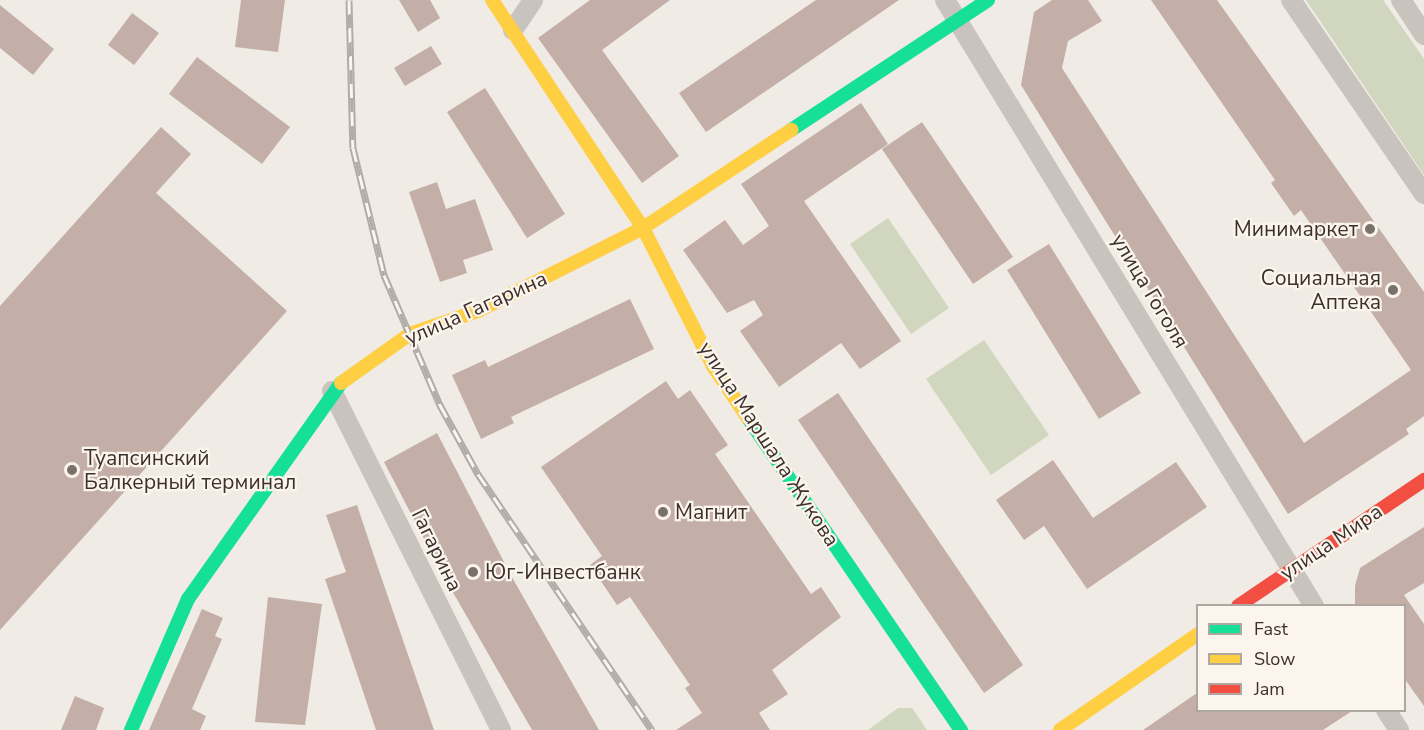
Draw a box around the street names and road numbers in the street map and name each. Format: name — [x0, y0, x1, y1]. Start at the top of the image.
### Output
street label: улица Гоголя — [1106, 229, 1194, 353]
street label: улица Гагарина — [401, 265, 551, 351]
street label: улица Маршала Жукова — [693, 337, 845, 551]
street label: улица Мира — [1275, 499, 1387, 585]
street label: Гагарина — [406, 505, 468, 595]

